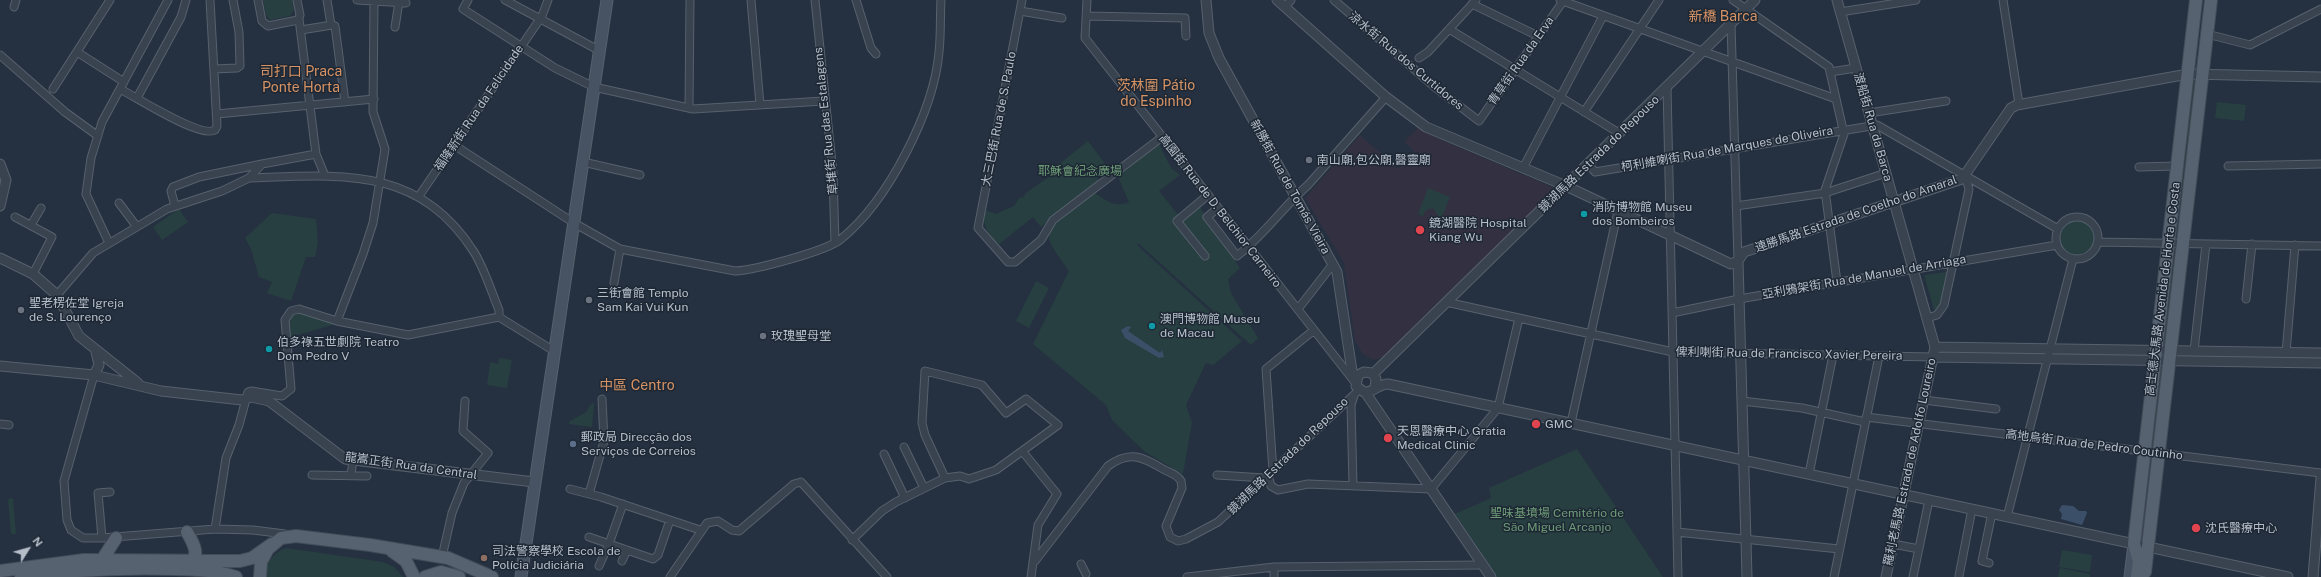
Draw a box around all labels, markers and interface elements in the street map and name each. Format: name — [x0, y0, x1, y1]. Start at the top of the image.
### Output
street label: 涼水街 Rua dos Curtidores — [1346, 9, 1466, 113]
district label: 新橋 Barca — [1688, 9, 1758, 25]
street label: 青草街 Rua da Erva — [1485, 14, 1557, 108]
street label: 福隆新街 Rua da Felicidade — [431, 42, 527, 174]
street label: 草堆街 Rua das Estalagens — [811, 47, 841, 195]
street label: 大三巴街 Rua de S. Paulo — [979, 50, 1019, 188]
district label: 司打口 Praca Ponte Horta — [256, 64, 346, 96]
street label: 渡船街 Rua da Barca — [1851, 71, 1895, 183]
district label: 茨林圍 Pátio do Espinho — [1115, 78, 1197, 110]
street label: 鏡湖馬路 Estrada do Repouso — [1536, 93, 1662, 215]
street label: 新勝街 Rua de Tomás Vieira — [1247, 117, 1333, 257]
street label: 柯利維喇街 Rua de Marques de Oliveira — [1620, 123, 1834, 175]
street label: 高園街 Rua de D. Belchior Carneiro — [1156, 131, 1284, 291]
place label: 南山廟,包公廟,醫靈廟 — [1317, 153, 1431, 167]
marker: 南山廟,包公廟,醫靈廟 — [1304, 155, 1314, 165]
park label: 耶穌會紀念廣場 — [1038, 164, 1122, 178]
street label: 連勝馬路 Estrada de Coelho do Amaral — [1753, 173, 1959, 255]
street label: 高士德大馬路 Avenida de Horta e Costa — [2143, 181, 2183, 397]
place label: 消防博物館 Museu dos Bombeiros — [1592, 200, 1692, 228]
marker: 消防博物館 Museu dos Bombeiros — [1579, 209, 1589, 219]
place label: 鏡湖醫院 Hospital Kiang Wu — [1429, 216, 1527, 244]
marker: 鏡湖醫院 Hospital Kiang Wu — [1414, 224, 1426, 236]
street label: 亞利鴉架街 Rua de Manuel de Arriaga — [1761, 252, 1967, 302]
place label: 三街會館 Templo Sam Kai Vui Kun — [597, 286, 689, 314]
marker: 三街會館 Templo Sam Kai Vui Kun — [584, 295, 594, 305]
place label: 聖老楞佐堂 Igreja de S. Lourenço — [29, 296, 124, 324]
marker: 聖老楞佐堂 Igreja de S. Lourenço — [16, 305, 26, 315]
place label: 澳門博物館 Museu de Macau — [1160, 312, 1260, 340]
marker: 澳門博物館 Museu de Macau — [1147, 321, 1157, 331]
place label: 玫瑰聖母堂 — [771, 329, 831, 343]
marker: 玫瑰聖母堂 — [758, 331, 768, 341]
place label: 伯多祿五世劇院 Teatro Dom Pedro V — [277, 335, 399, 363]
marker: 伯多祿五世劇院 Teatro Dom Pedro V — [264, 344, 274, 354]
street label: 俾利喇街 Rua de Francisco Xavier Pereira — [1675, 345, 1903, 363]
street label: 羅利老馬路 Estrada de Adolfo Loureiro — [1881, 357, 1939, 567]
district label: 中區 Centro — [599, 378, 675, 394]
street label: 鏡湖馬路 Estrada do Repouso — [1225, 395, 1351, 517]
place label: GMC — [1545, 417, 1573, 431]
marker: GMC — [1530, 418, 1542, 430]
place label: 天恩醫療中心 Gratia Medical Clinic — [1397, 424, 1506, 452]
street label: 高地烏街 Rua de Pedro Coutinho — [2005, 427, 2183, 463]
place label: 郵政局 Direcção dos Serviços de Correios — [581, 430, 696, 458]
marker: 天恩醫療中心 Gratia Medical Clinic — [1382, 432, 1394, 444]
marker: 郵政局 Direcção dos Serviços de Correios — [568, 439, 578, 449]
street label: 龍嵩正街 Rua da Central — [344, 450, 478, 482]
park label: 聖味基墳場 Cemitério de São Miguel Arcanjo — [1490, 506, 1624, 534]
place label: 沈氏醫療中心 — [2205, 521, 2277, 535]
marker: 沈氏醫療中心 — [2190, 522, 2202, 534]
north arrow — [8, 529, 48, 569]
text: N — [30, 535, 45, 549]
place label: 司法警察學校 Escola de Polícia Judiciária — [492, 544, 621, 572]
marker: 司法警察學校 Escola de Polícia Judiciária — [479, 553, 489, 563]

